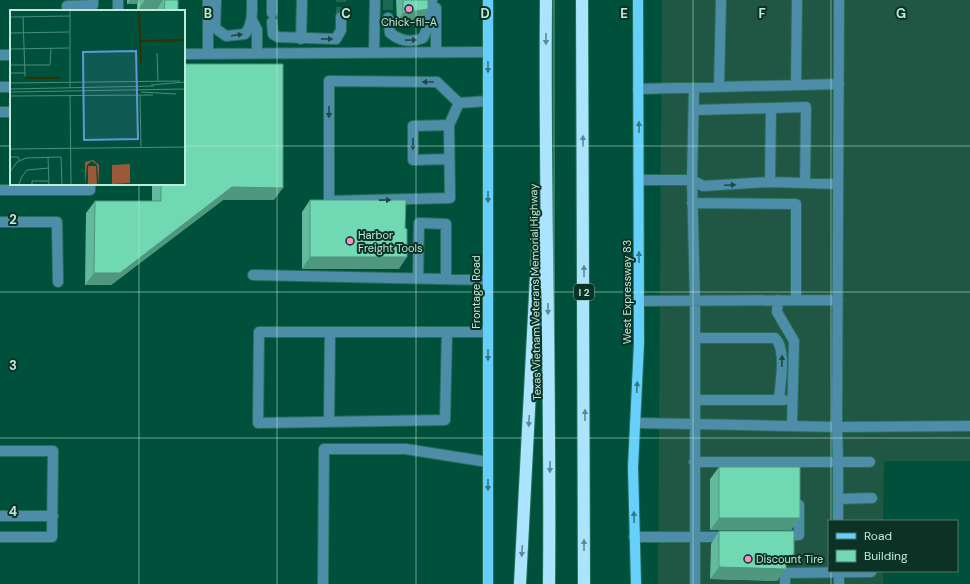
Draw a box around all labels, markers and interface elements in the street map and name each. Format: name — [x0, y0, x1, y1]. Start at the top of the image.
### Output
marker: Chick-fil-A — [404, 4, 414, 14]
text: B — [204, 5, 212, 22]
text: C — [341, 5, 351, 22]
text: D — [480, 5, 490, 22]
text: E — [620, 5, 628, 22]
text: F — [758, 5, 766, 22]
text: G — [896, 5, 906, 22]
inset map — [10, 10, 185, 185]
place label: Chick-fil-A — [381, 15, 437, 29]
one-way arrow — [231, 32, 243, 38]
one-way arrow — [543, 33, 549, 46]
one-way arrow — [321, 36, 334, 42]
one-way arrow — [405, 37, 418, 43]
one-way arrow — [485, 61, 491, 74]
one-way arrow — [421, 79, 434, 85]
one-way arrow — [326, 106, 332, 119]
one-way arrow — [636, 120, 642, 133]
one-way arrow — [580, 134, 586, 147]
one-way arrow — [410, 138, 416, 151]
one-way arrow — [724, 182, 737, 188]
street label: Texas Vietnam Veterans Memorial Highway — [526, 183, 544, 401]
one-way arrow — [485, 191, 491, 204]
one-way arrow — [379, 196, 391, 203]
text: 2 — [9, 211, 17, 228]
place label: Harbor Freight Tools — [358, 228, 423, 255]
marker: Harbor Freight Tools — [345, 236, 355, 246]
street label: West Expressway 83 — [620, 240, 634, 344]
one-way arrow — [636, 250, 642, 263]
street label: Frontage Road — [469, 255, 483, 329]
one-way arrow — [581, 264, 587, 277]
road number: I 2 — [574, 284, 594, 300]
one-way arrow — [545, 303, 551, 316]
one-way arrow — [485, 349, 491, 362]
one-way arrow — [778, 355, 785, 367]
text: 3 — [9, 357, 17, 374]
one-way arrow — [634, 380, 640, 393]
one-way arrow — [582, 408, 588, 421]
one-way arrow — [526, 415, 533, 427]
one-way arrow — [547, 461, 553, 474]
one-way arrow — [485, 479, 491, 492]
text: 4 — [9, 503, 17, 520]
one-way arrow — [631, 510, 637, 523]
legend — [828, 520, 958, 572]
text: Road — [864, 528, 892, 544]
one-way arrow — [581, 538, 587, 551]
one-way arrow — [518, 545, 525, 557]
text: Building — [864, 548, 908, 564]
place label: Discount Tire — [756, 552, 823, 566]
marker: Discount Tire — [743, 554, 753, 564]

